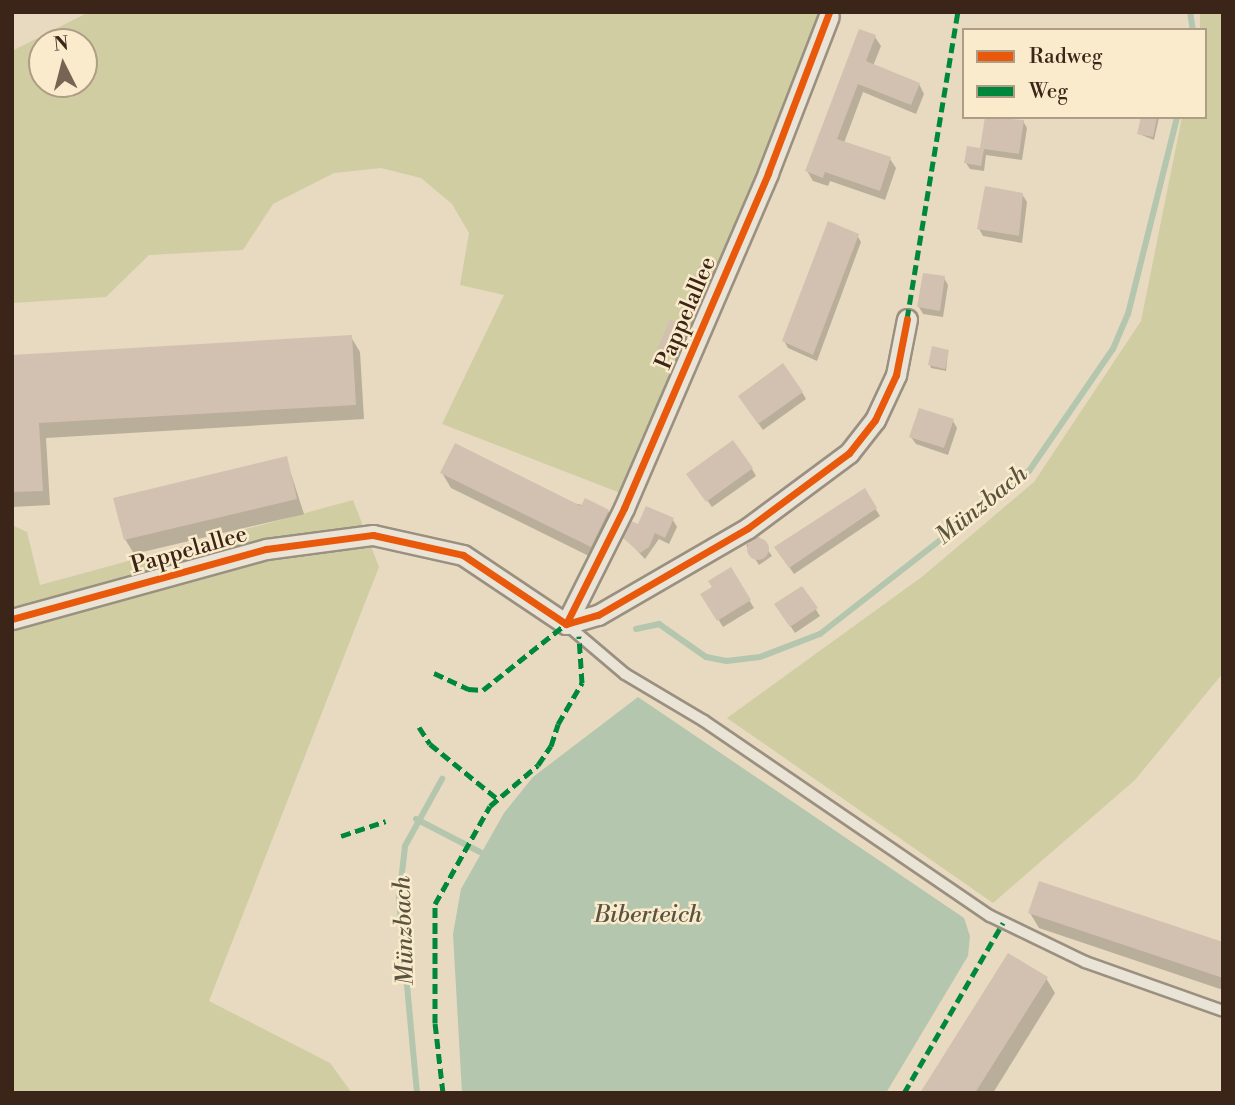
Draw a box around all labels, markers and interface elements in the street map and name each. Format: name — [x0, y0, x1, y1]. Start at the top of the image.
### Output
north arrow — [28, 28, 98, 98]
legend — [962, 28, 1207, 119]
text: N — [52, 31, 70, 57]
text: Radweg — [1029, 44, 1103, 70]
text: Weg — [1029, 79, 1068, 105]
street label: Pappelallee — [650, 253, 722, 373]
water label: Münzbach — [930, 460, 1034, 552]
street label: Pappelallee — [128, 520, 250, 580]
water label: Münzbach — [389, 876, 421, 986]
water label: Biberteich — [594, 902, 702, 930]

